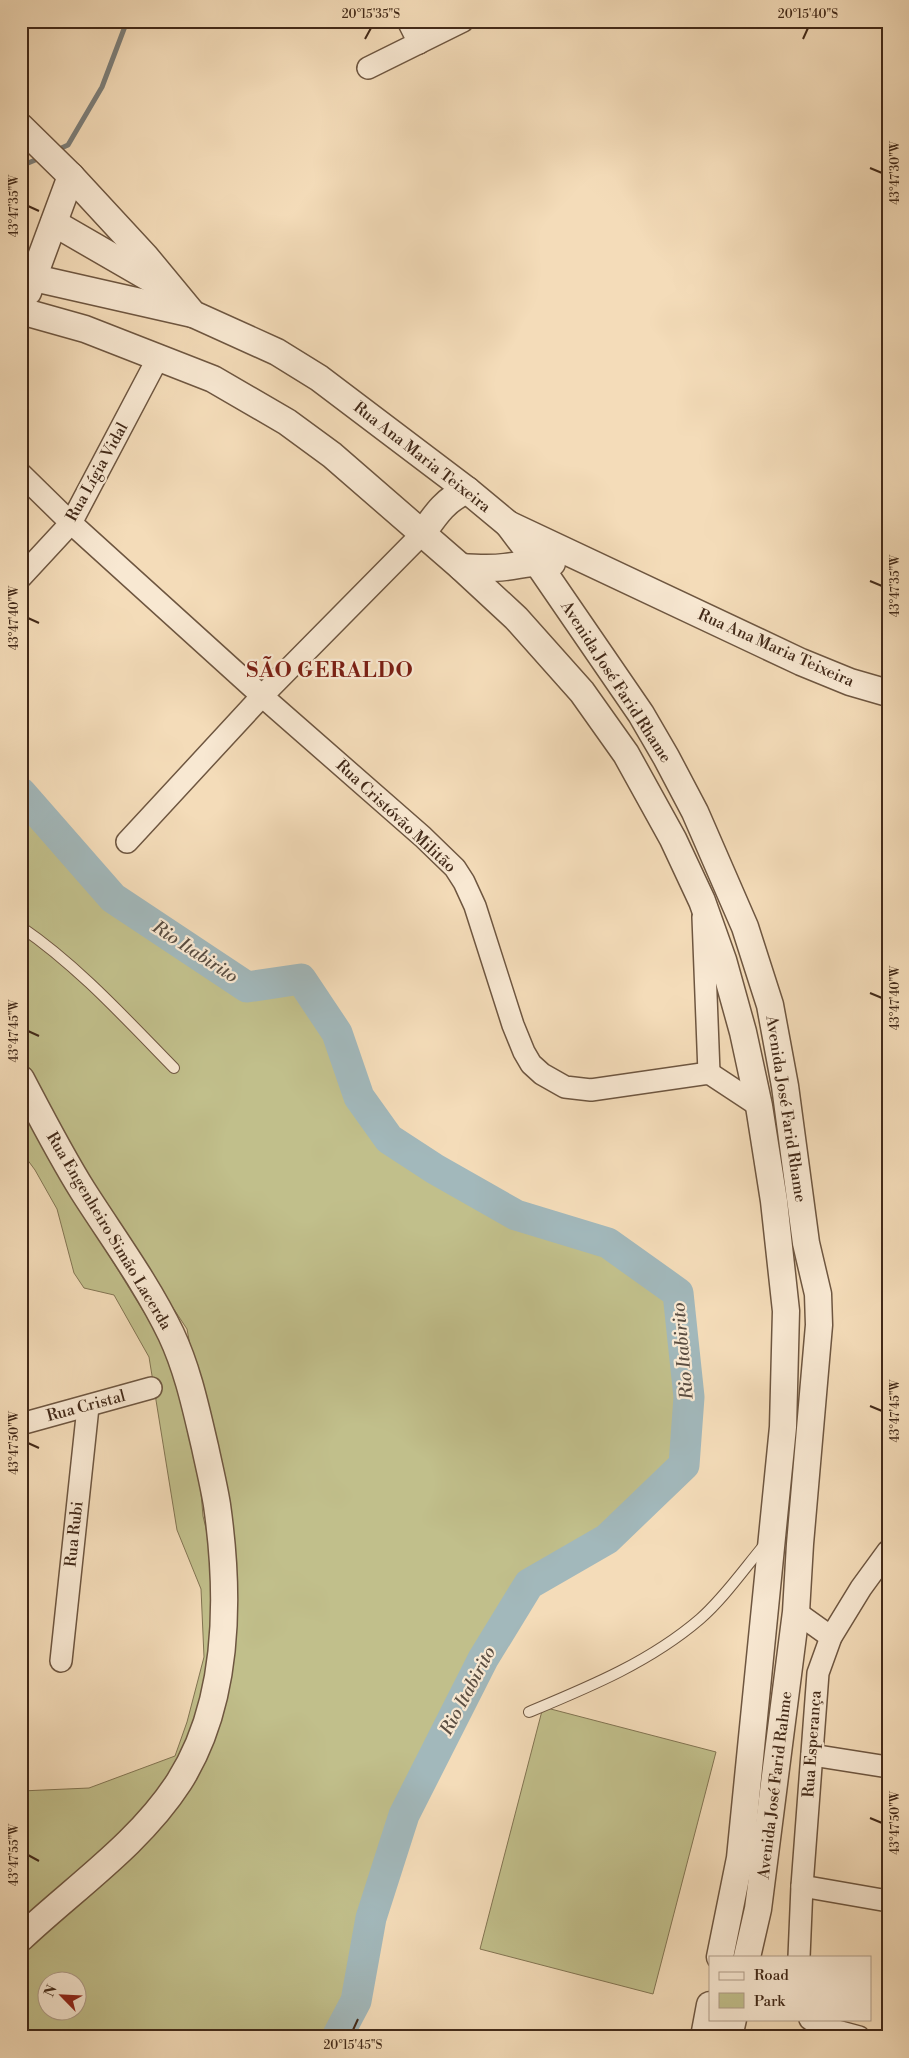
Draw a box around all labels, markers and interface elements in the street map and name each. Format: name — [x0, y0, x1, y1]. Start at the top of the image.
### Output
text: 20°15'35"S — [342, 7, 400, 22]
text: 20°15'40"S — [778, 7, 838, 22]
text: 43°47'30"W — [888, 140, 903, 205]
text: 43°47'35"W — [7, 174, 22, 237]
street label: Rua Ana Maria Teixeira — [349, 397, 495, 517]
street label: Rua Lígia Vidal — [62, 419, 133, 525]
text: 43°47'35"W — [888, 554, 903, 617]
text: 43°47'40"W — [7, 585, 22, 650]
street label: Avenida José Farid Rhame — [556, 597, 676, 767]
street label: Rua Ana Maria Teixeira — [695, 605, 858, 692]
district label: SÃO GERALDO — [246, 655, 414, 684]
street label: Rua Cristóvão Militão — [332, 755, 460, 877]
water label: Rio Itabirito — [147, 915, 242, 988]
text: 43°47'40"W — [888, 965, 903, 1030]
text: 43°47'45"W — [7, 998, 22, 1062]
street label: Avenida José Farid Rhame — [761, 1013, 811, 1204]
street label: Rua Engenheiro Simão Lacerda — [42, 1128, 177, 1334]
water label: Rio Itabirito — [667, 1301, 699, 1402]
text: 43°47'45"W — [888, 1378, 903, 1442]
street label: Rua Cristal — [44, 1386, 128, 1426]
text: 43°47'50"W — [7, 1410, 22, 1475]
street label: Rua Rubi — [61, 1500, 87, 1568]
water label: Rio Itabirito — [435, 1643, 501, 1740]
street label: Rua Esperança — [798, 1689, 826, 1798]
street label: Avenida José Farid Rahme — [753, 1690, 796, 1881]
text: 43°47'50"W — [888, 1790, 903, 1855]
text: 43°47'55"W — [7, 1823, 22, 1886]
legend — [709, 1956, 872, 2020]
text: Road — [754, 1966, 789, 1985]
north arrow — [38, 1970, 88, 2020]
text: N — [41, 1982, 62, 2000]
text: Park — [754, 1992, 786, 2011]
text: 20°15'45"S — [323, 2038, 383, 2053]

